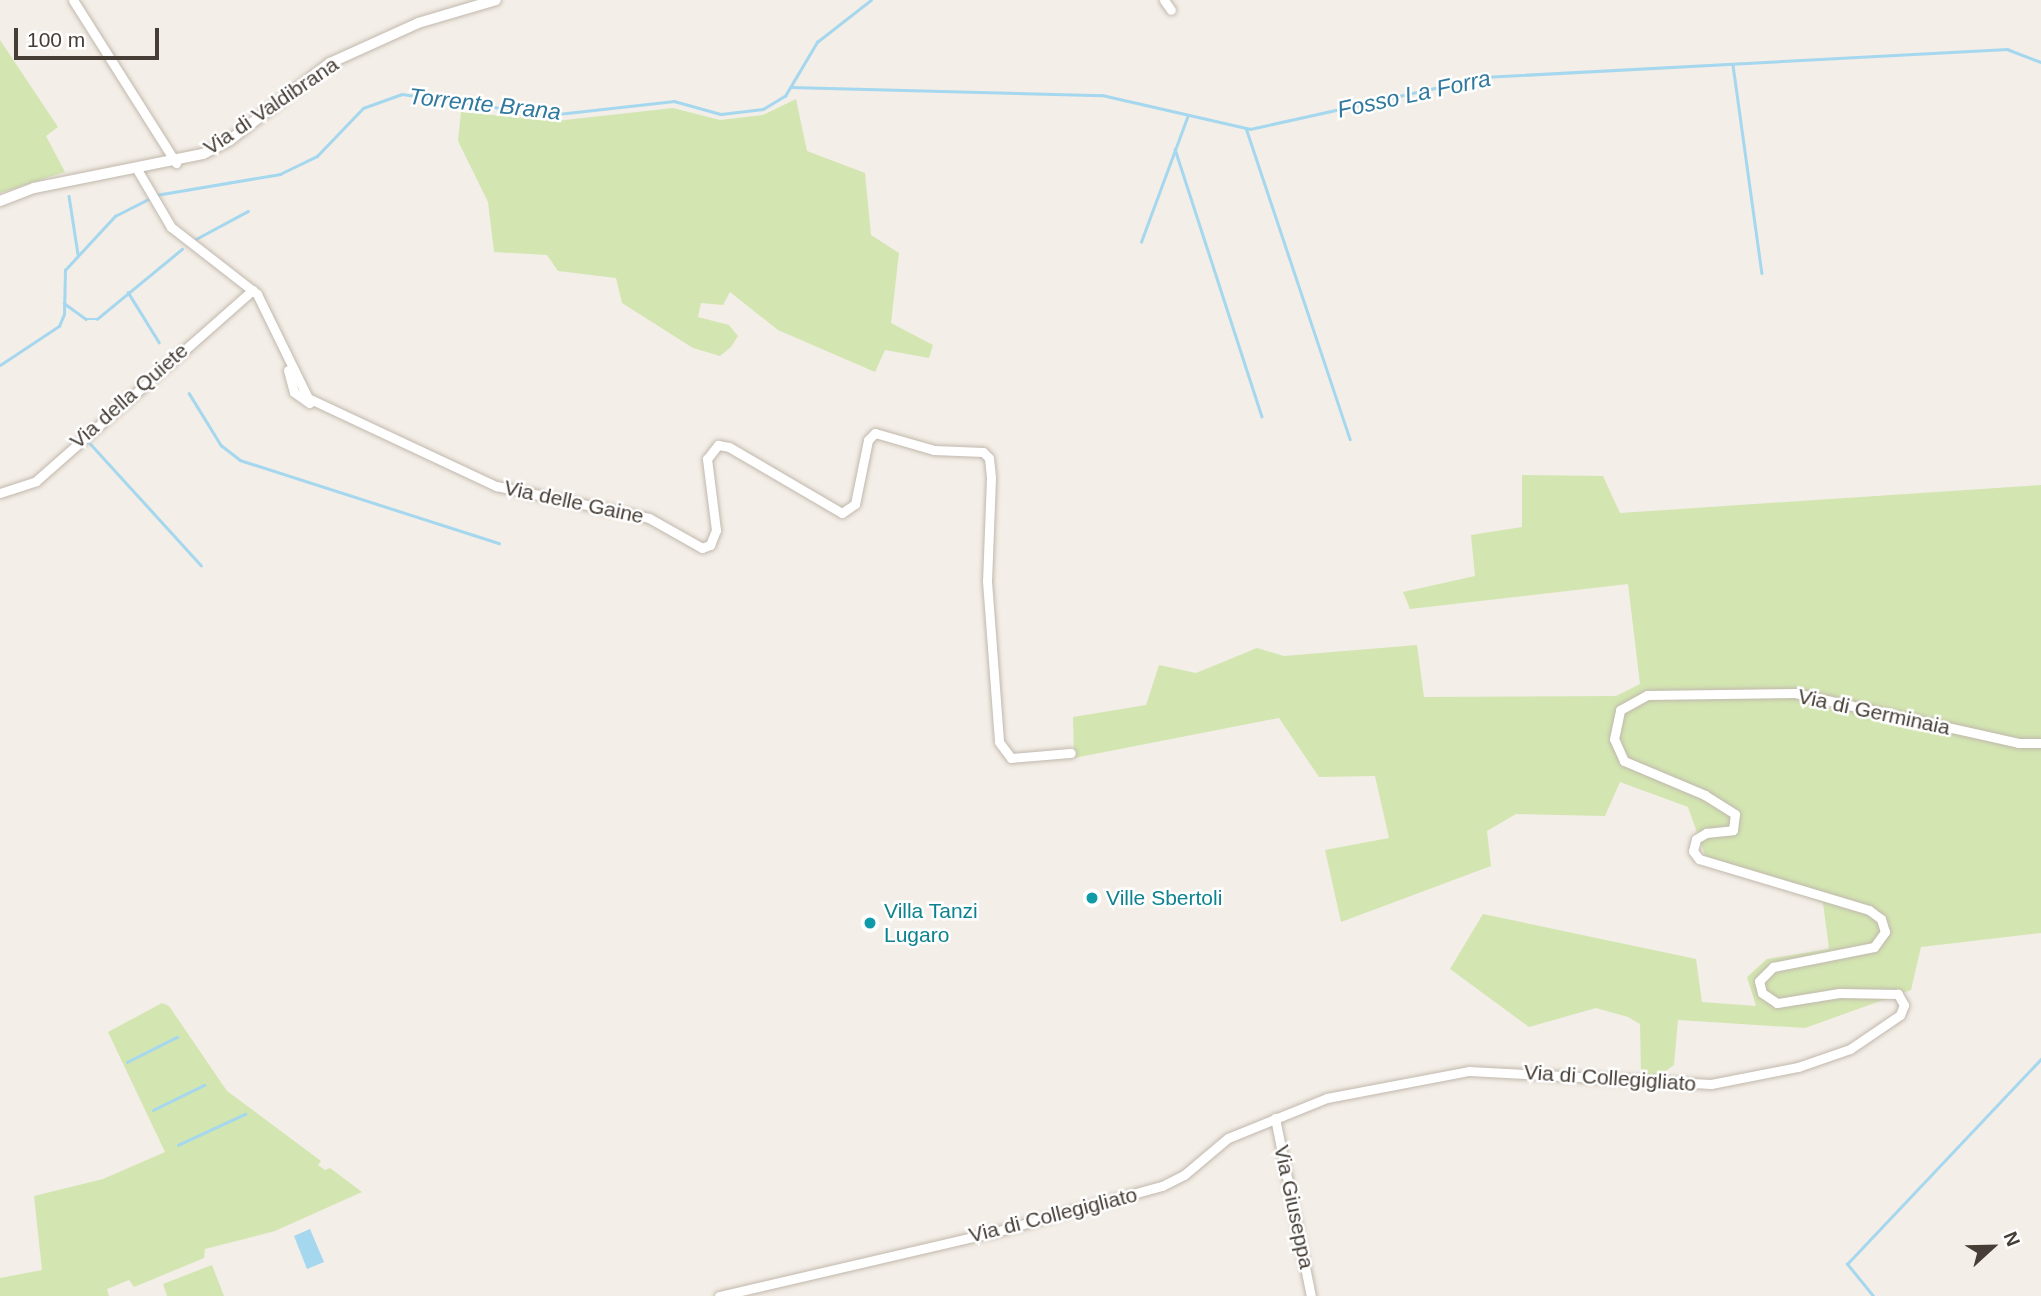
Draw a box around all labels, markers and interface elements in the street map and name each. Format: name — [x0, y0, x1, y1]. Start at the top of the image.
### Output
scale bar — [18, 14, 163, 58]
text: 100 m — [27, 28, 85, 51]
street label: Via di Valdibrana — [199, 52, 343, 160]
water label: Fosso La Forra — [1335, 64, 1493, 124]
water label: Torrente Brana — [408, 82, 562, 126]
street label: Via della Quiete — [65, 338, 193, 454]
street label: Via delle Gaine — [502, 475, 646, 529]
street label: Via di Germinaia — [1796, 684, 1952, 740]
place label: Ville Sbertoli — [1106, 885, 1222, 911]
marker: Ville Sbertoli — [1084, 890, 1100, 906]
place label: Villa Tanzi Lugaro — [884, 898, 978, 948]
marker: Villa Tanzi Lugaro — [862, 915, 878, 931]
street label: Via di Collegigliato — [1523, 1059, 1697, 1097]
street label: Via Giuseppa — [1269, 1143, 1319, 1271]
street label: Via di Collegigliato — [966, 1182, 1140, 1248]
north arrow — [1957, 1212, 2027, 1282]
text: N — [2000, 1229, 2024, 1249]

